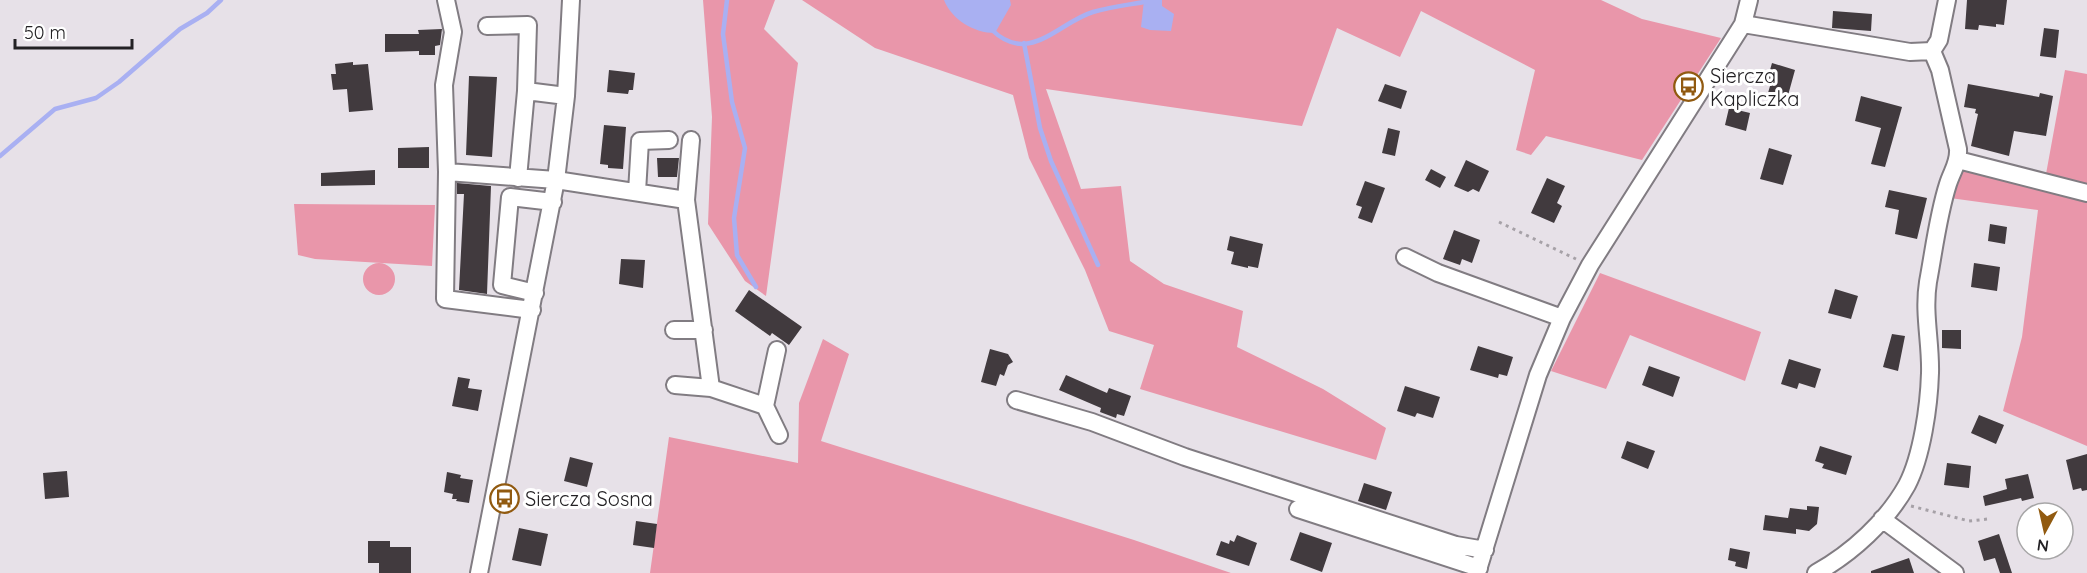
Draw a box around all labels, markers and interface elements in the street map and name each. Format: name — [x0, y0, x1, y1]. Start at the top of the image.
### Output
scale bar — [15, 12, 132, 50]
text: 50 m — [24, 21, 66, 44]
place label: Siercza Kapliczka — [1710, 63, 1799, 111]
bus stop icon: Siercza Kapliczka — [1673, 71, 1705, 103]
bus stop icon: Siercza Sosna — [488, 483, 520, 515]
place label: Siercza Sosna — [525, 486, 653, 511]
north arrow — [2015, 501, 2075, 561]
text: N — [2036, 535, 2050, 557]

